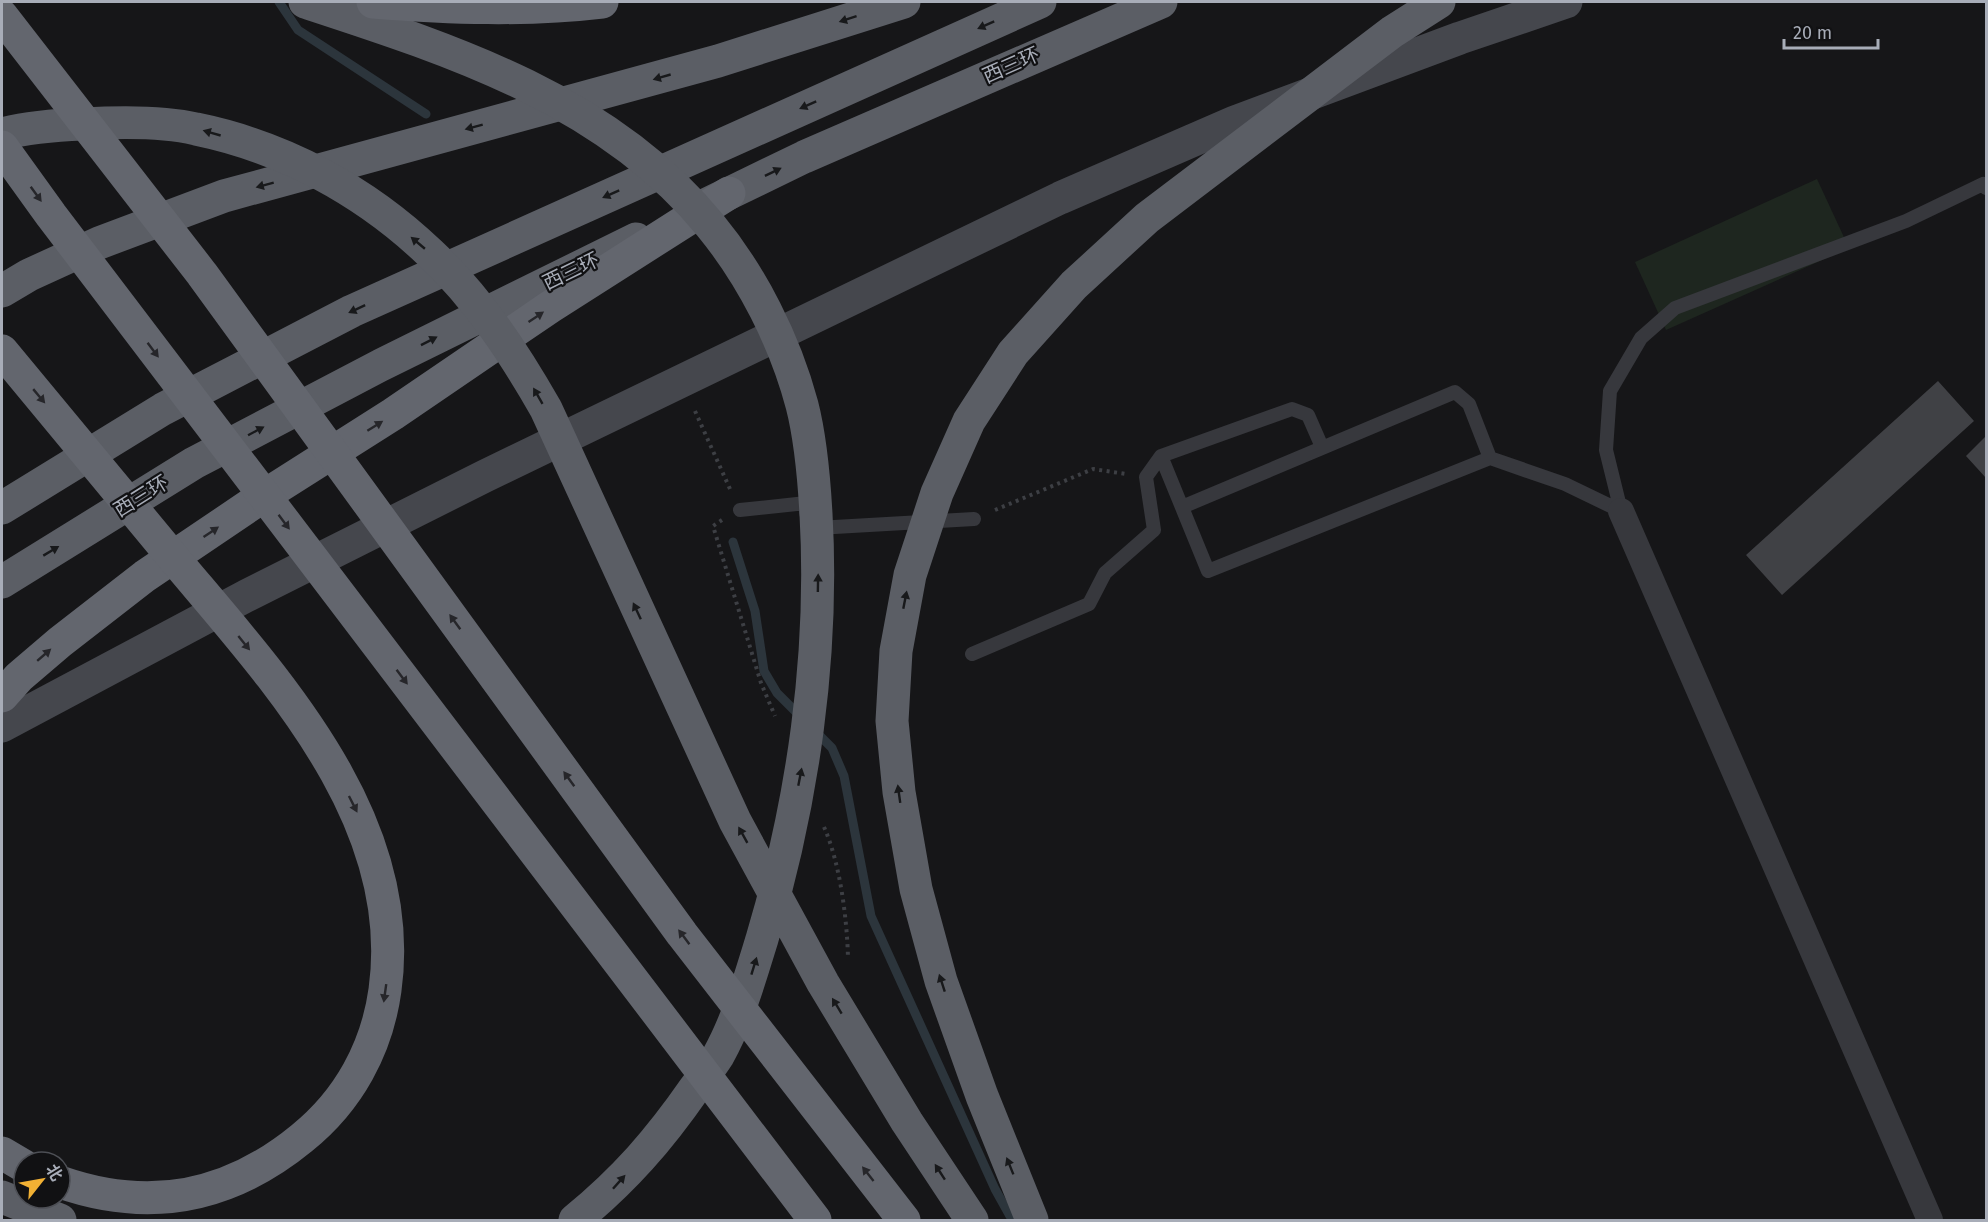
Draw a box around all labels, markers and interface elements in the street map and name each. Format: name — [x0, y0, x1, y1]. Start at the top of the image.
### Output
scale bar — [1784, 12, 1878, 50]
one-way arrow — [839, 15, 857, 25]
one-way arrow — [978, 21, 995, 30]
text: 20 m — [1793, 22, 1832, 44]
street label: 西三环 — [979, 42, 1043, 88]
one-way arrow — [653, 73, 671, 82]
one-way arrow — [800, 101, 817, 110]
one-way arrow — [464, 123, 483, 133]
one-way arrow — [202, 128, 220, 137]
one-way arrow — [765, 167, 782, 176]
one-way arrow — [256, 180, 274, 190]
one-way arrow — [29, 187, 41, 202]
one-way arrow — [602, 189, 620, 199]
one-way arrow — [411, 237, 426, 250]
street label: 西三环 — [539, 247, 603, 295]
one-way arrow — [349, 304, 366, 313]
one-way arrow — [528, 312, 544, 323]
one-way arrow — [420, 336, 437, 346]
one-way arrow — [147, 342, 159, 358]
one-way arrow — [534, 387, 544, 404]
one-way arrow — [32, 388, 45, 404]
one-way arrow — [367, 421, 383, 432]
one-way arrow — [247, 426, 264, 436]
street label: 西三环 — [109, 470, 173, 522]
one-way arrow — [277, 514, 290, 530]
one-way arrow — [203, 527, 219, 538]
one-way arrow — [43, 546, 60, 556]
one-way arrow — [813, 573, 822, 592]
one-way arrow — [901, 590, 910, 609]
one-way arrow — [633, 602, 642, 619]
one-way arrow — [449, 614, 461, 630]
one-way arrow — [237, 635, 250, 651]
one-way arrow — [36, 649, 52, 662]
one-way arrow — [396, 669, 408, 685]
one-way arrow — [796, 767, 805, 786]
one-way arrow — [564, 772, 576, 787]
one-way arrow — [895, 784, 904, 803]
one-way arrow — [348, 796, 357, 813]
one-way arrow — [738, 826, 748, 843]
one-way arrow — [678, 929, 691, 945]
one-way arrow — [750, 957, 759, 975]
one-way arrow — [937, 974, 946, 992]
one-way arrow — [380, 984, 389, 1003]
one-way arrow — [832, 998, 843, 1014]
north arrow — [12, 1150, 72, 1210]
one-way arrow — [1005, 1157, 1014, 1175]
text: 北 — [42, 1161, 67, 1184]
one-way arrow — [934, 1164, 946, 1180]
one-way arrow — [862, 1167, 874, 1182]
one-way arrow — [612, 1175, 625, 1190]

